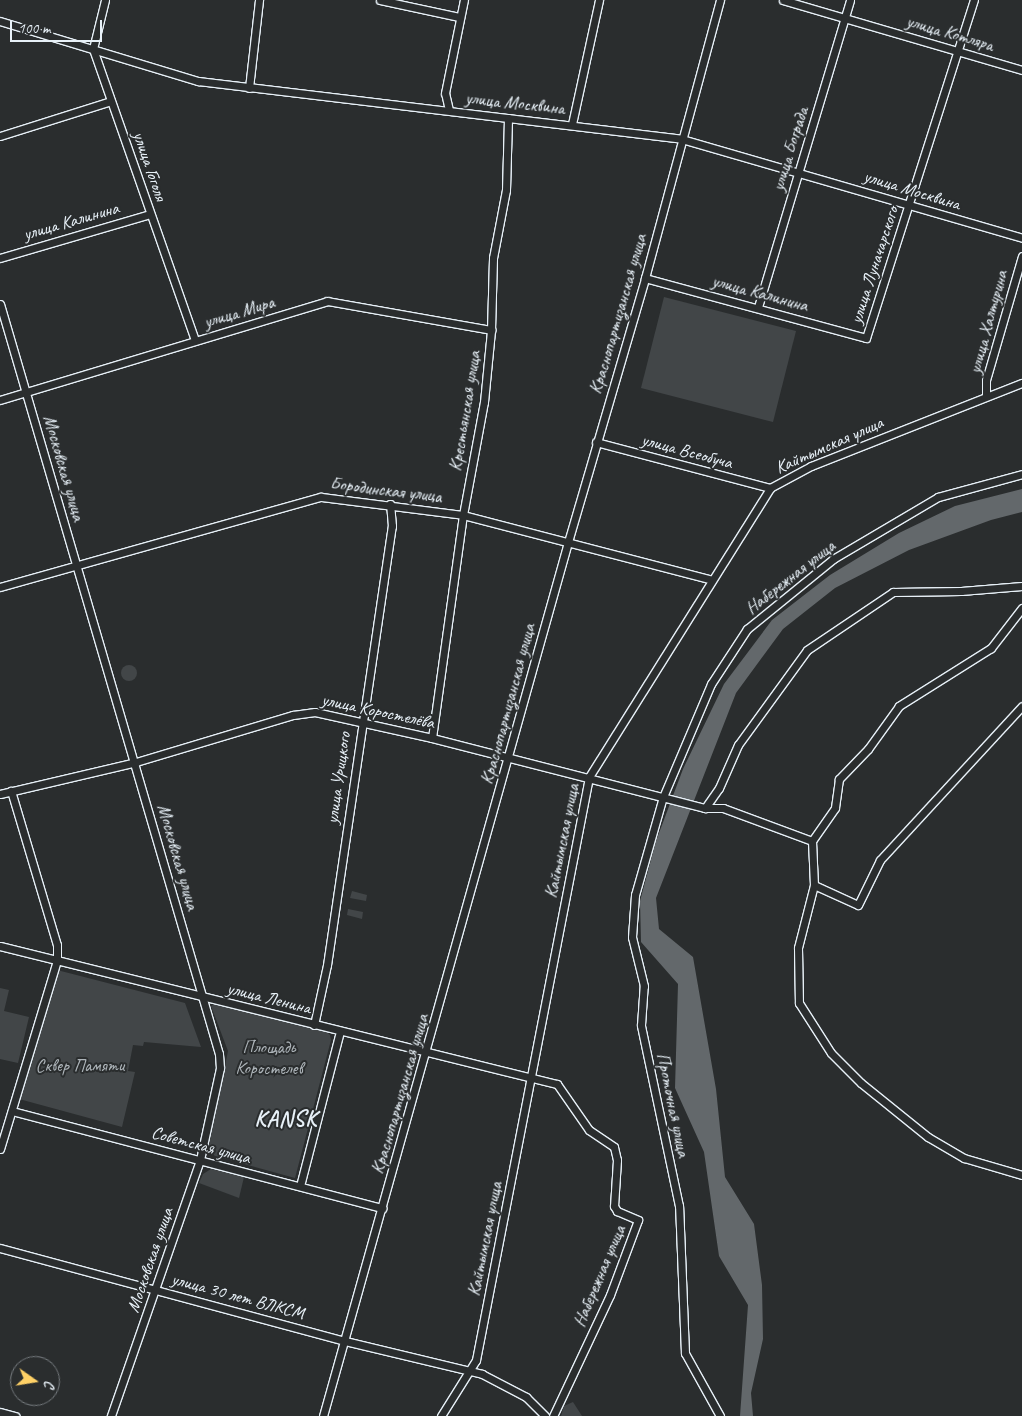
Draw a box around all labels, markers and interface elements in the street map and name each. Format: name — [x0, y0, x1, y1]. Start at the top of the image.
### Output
scale bar — [12, 10, 105, 42]
street label: улица Котляра — [905, 11, 995, 55]
text: 100 m — [18, 19, 50, 38]
street label: улица Москвина — [464, 87, 566, 119]
street label: улица Бограда — [767, 104, 813, 194]
street label: улица Гоголя — [128, 129, 172, 203]
street label: улица Москвина — [861, 165, 963, 215]
street label: улица Калинина — [21, 197, 121, 245]
street label: улица Луначарского — [845, 204, 903, 326]
street label: Краснопартизанская улица — [585, 231, 651, 397]
street label: улица Халтурина — [964, 267, 1012, 377]
street label: улица Калинина — [709, 270, 811, 316]
street label: улица Мира — [201, 291, 277, 333]
street label: Крестьянская улица — [445, 349, 485, 473]
street label: Кайтымская улица — [771, 411, 887, 479]
street label: Московская улица — [38, 412, 90, 524]
street label: улица Всеобуча — [640, 429, 734, 473]
street label: Бородинская улица — [328, 472, 444, 508]
street label: Набережная улица — [740, 535, 840, 619]
street label: Краснопартизанская улица — [476, 621, 540, 787]
street label: улица Коростелёва — [320, 689, 436, 733]
street label: улица Урицкого — [321, 731, 355, 825]
street label: Кайтымская улица — [540, 782, 584, 900]
street label: Московская улица — [152, 801, 204, 913]
street label: улица Ленина — [225, 977, 313, 1019]
street label: Краснопартизанская улица — [367, 1011, 433, 1177]
park label: Площадь Коростелев — [235, 1037, 303, 1080]
street label: Проточная улица — [651, 1050, 695, 1160]
park label: Сквер Памяти — [36, 1054, 124, 1076]
district label: KANSK — [255, 1107, 317, 1133]
street label: Советская улица — [148, 1121, 254, 1169]
street label: Кайтымская улица — [463, 1180, 507, 1298]
street label: Московская улица — [122, 1205, 178, 1315]
street label: Набережная улица — [568, 1221, 630, 1331]
street label: улица 30 лет ВЛКСМ — [169, 1268, 307, 1324]
north arrow — [10, 1356, 60, 1406]
text: С — [40, 1379, 58, 1390]

